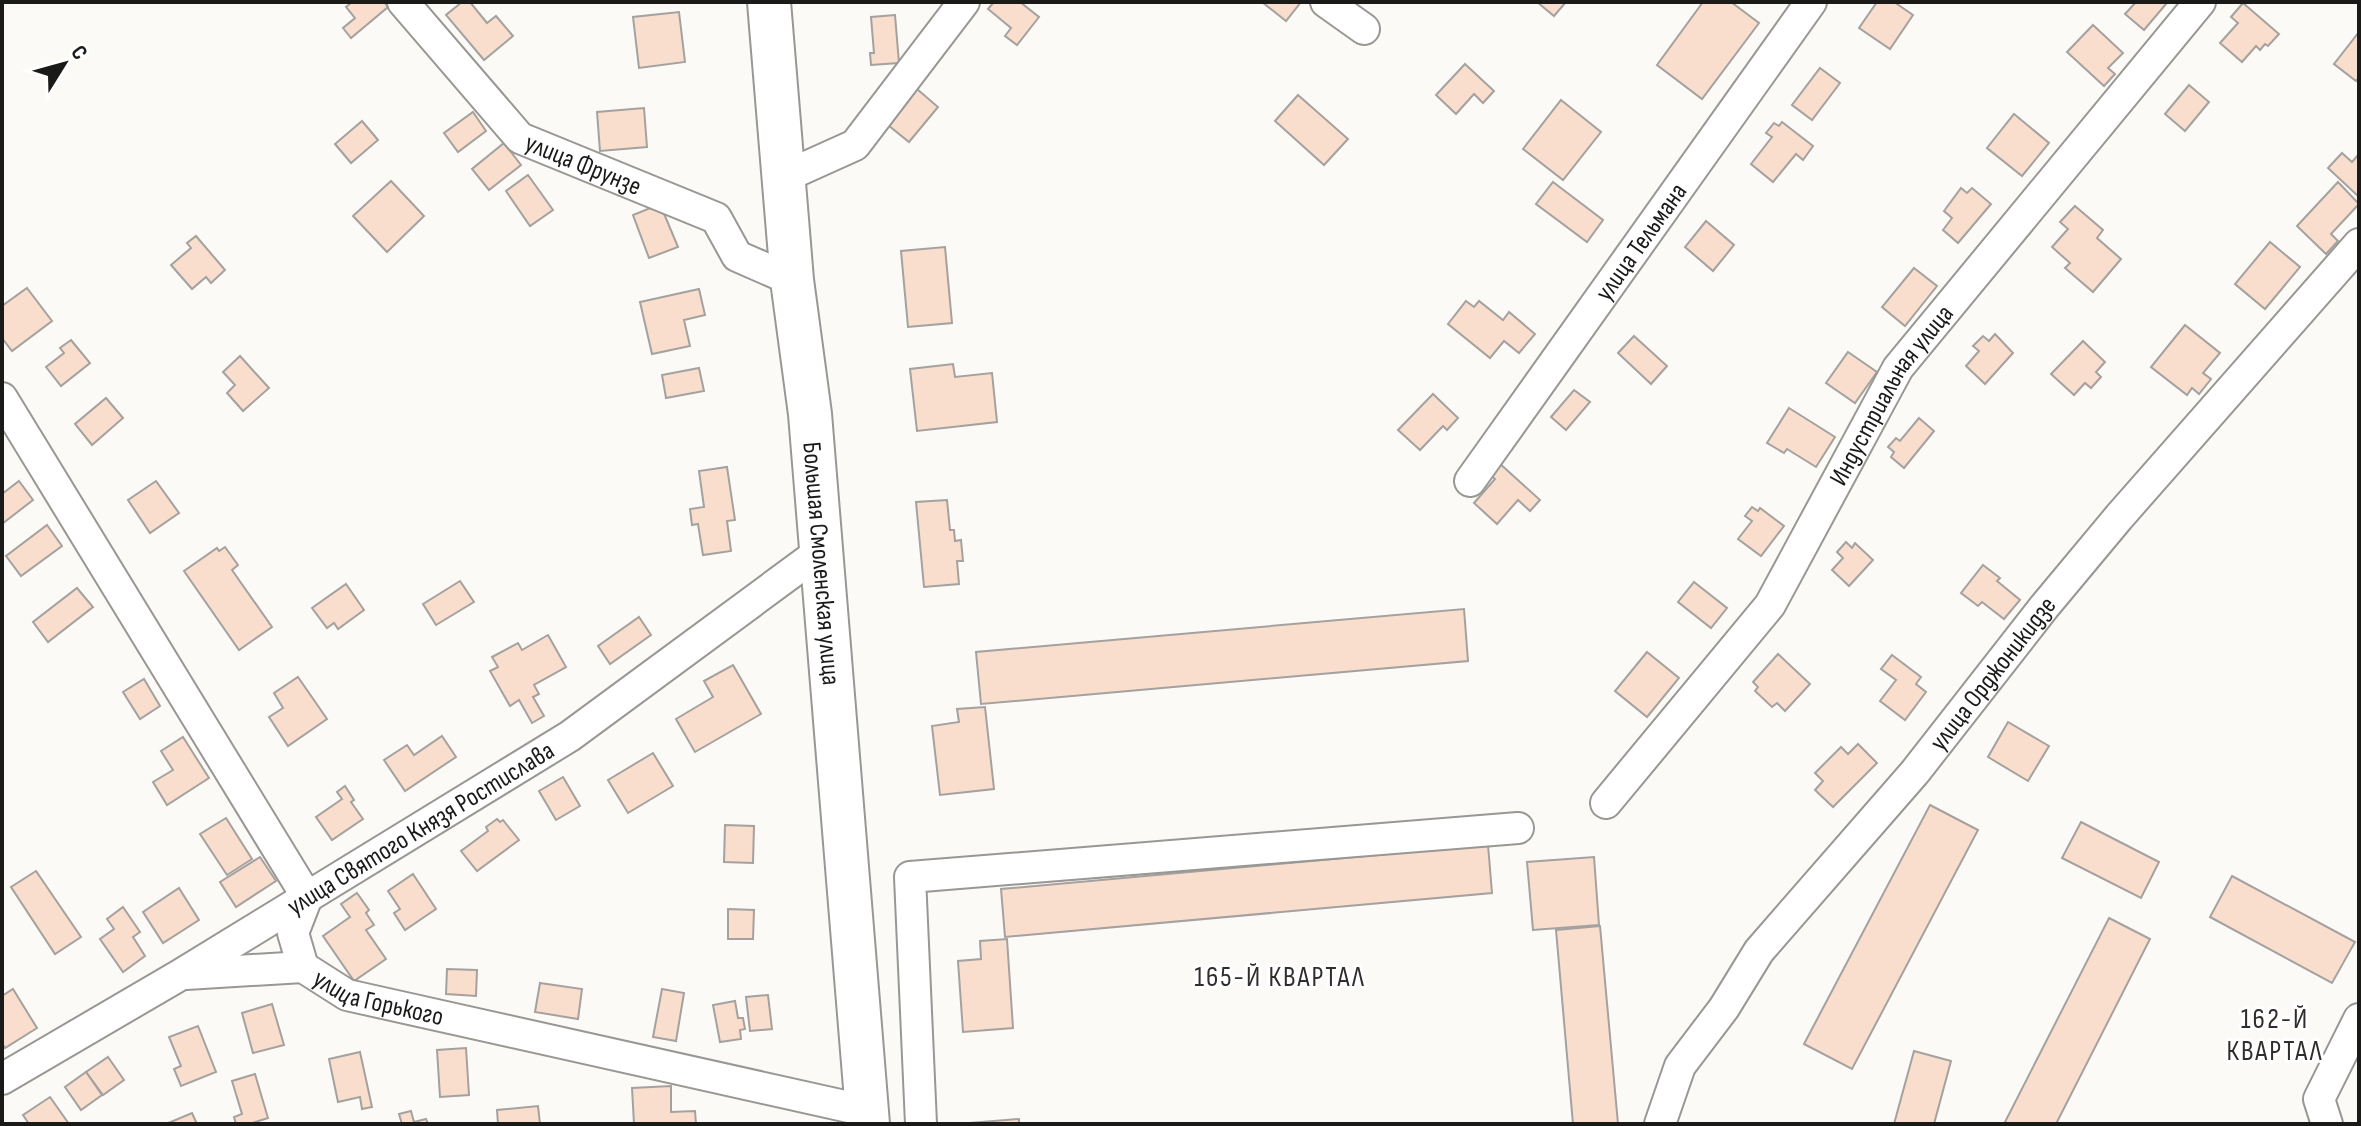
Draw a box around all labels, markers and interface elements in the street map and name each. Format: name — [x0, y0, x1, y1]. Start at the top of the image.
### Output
north arrow — [24, 24, 104, 104]
text: С — [65, 40, 93, 66]
street label: улица Фрунзе — [520, 128, 646, 203]
street label: улица Тельмана — [1589, 178, 1694, 307]
street label: Индустриальная улица — [1824, 299, 1961, 491]
street label: Большая Смоленская улица — [795, 441, 846, 686]
street label: улица Орджоникидзе — [1924, 591, 2063, 757]
street label: улица Святого Князя Ростислава — [282, 735, 560, 923]
district label: 165-Й КВАРТАЛ — [1194, 961, 1366, 994]
street label: улица Горького — [307, 963, 446, 1033]
district label: 162-Й КВАРТАЛ — [2226, 1003, 2324, 1068]

